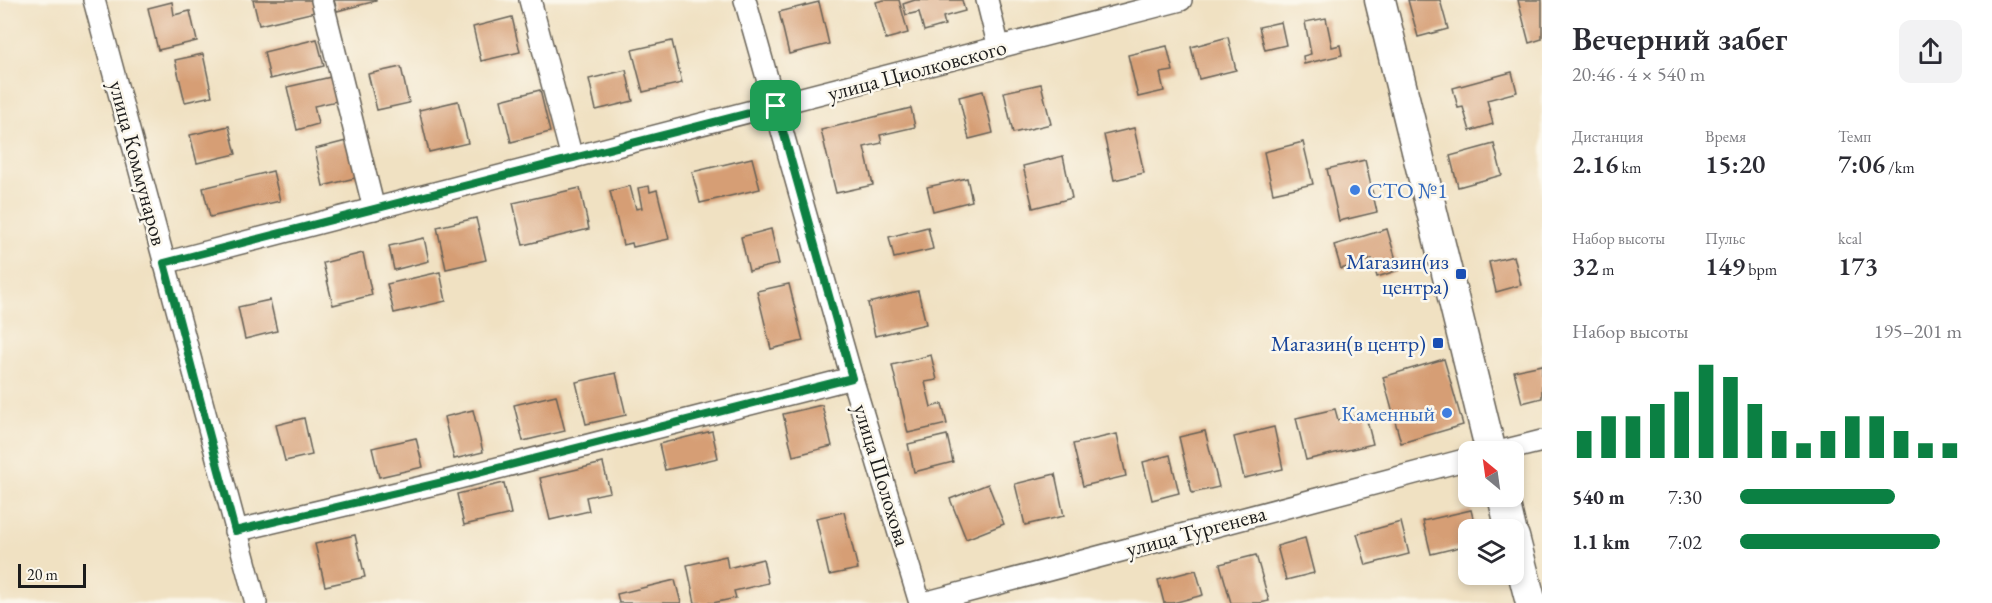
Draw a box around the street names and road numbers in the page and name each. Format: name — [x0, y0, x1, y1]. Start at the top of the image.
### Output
street label: улица Циолковского — [824, 32, 1010, 108]
street label: улица Коммунаров — [102, 77, 174, 249]
street label: улица Шолохова — [847, 400, 917, 550]
street label: улица Тургенева — [1123, 498, 1269, 564]

